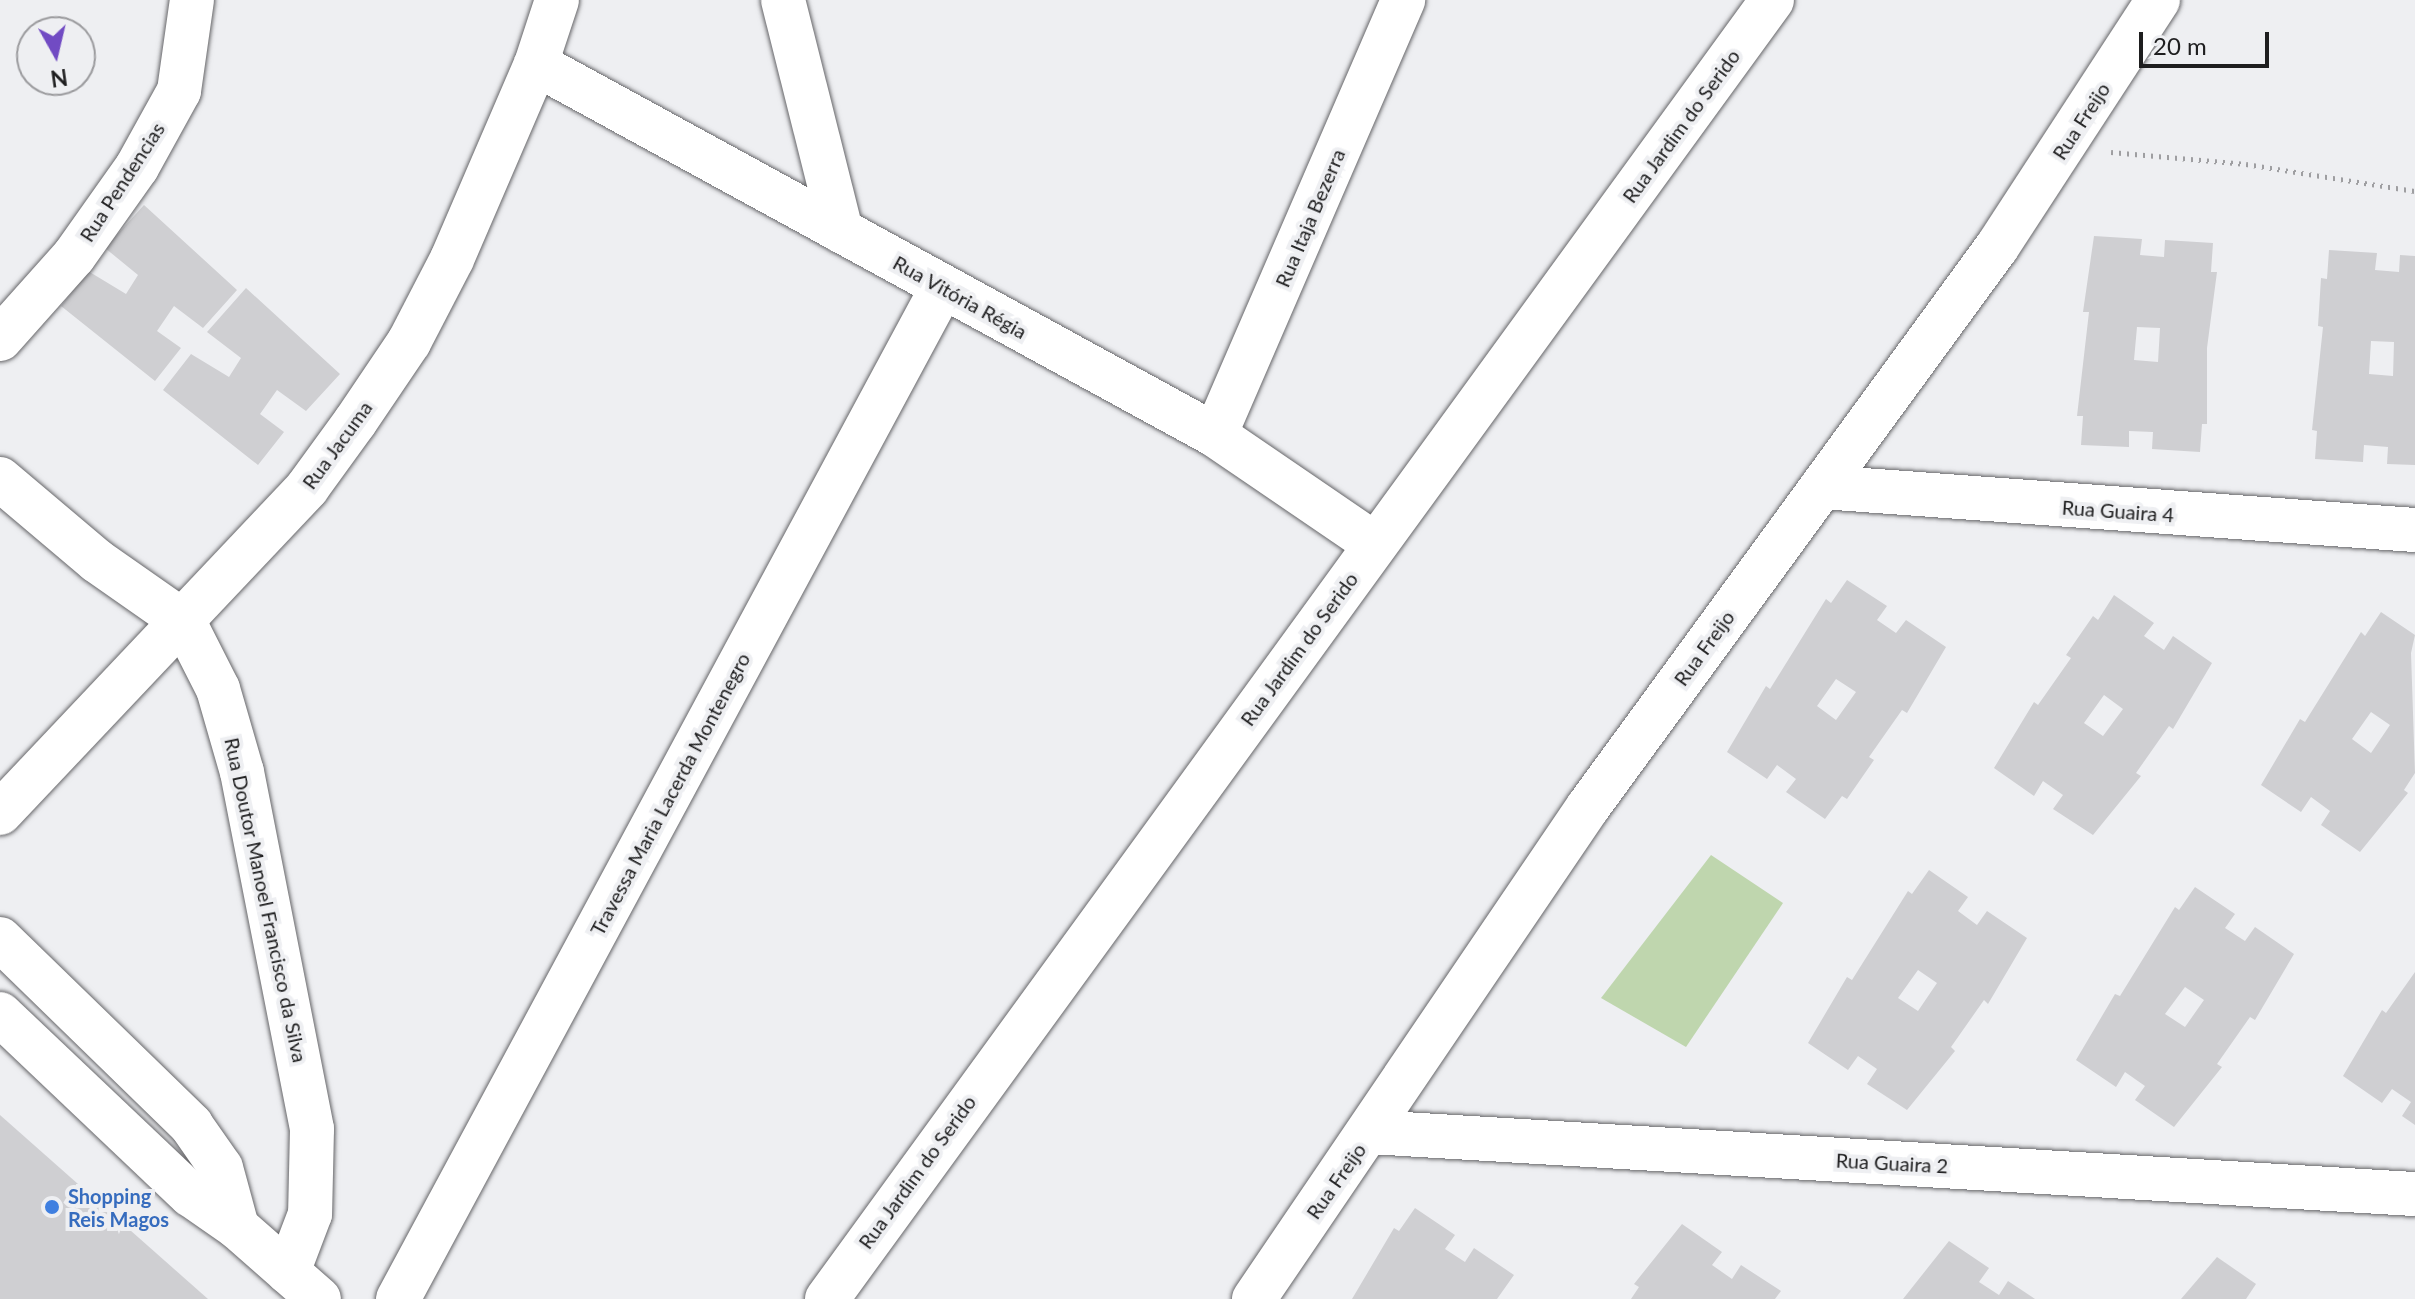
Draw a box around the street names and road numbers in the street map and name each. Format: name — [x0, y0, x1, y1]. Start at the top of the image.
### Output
street label: Rua Jardim do Serido — [1617, 44, 1745, 208]
street label: Rua Freijo — [2047, 78, 2115, 164]
street label: Rua Pendencias — [75, 118, 169, 246]
street label: Rua Itaja Bezerra — [1270, 145, 1350, 291]
street label: Rua Vitória Régia — [889, 250, 1031, 344]
street label: Rua Jacuma — [297, 396, 377, 494]
street label: Rua Guaira 4 — [2061, 495, 2175, 527]
street label: Rua Jardim do Serido — [1235, 567, 1363, 731]
street label: Rua Freijo — [1669, 606, 1739, 690]
street label: Travessa Maria Lacerda Montenegro — [585, 649, 755, 939]
street label: Rua Doutor Manoel Francisco da Silva — [220, 735, 312, 1065]
street label: Rua Jardim do Serido — [853, 1090, 981, 1254]
street label: Rua Freijo — [1301, 1138, 1371, 1224]
street label: Rua Guaira 2 — [1835, 1148, 1949, 1178]

